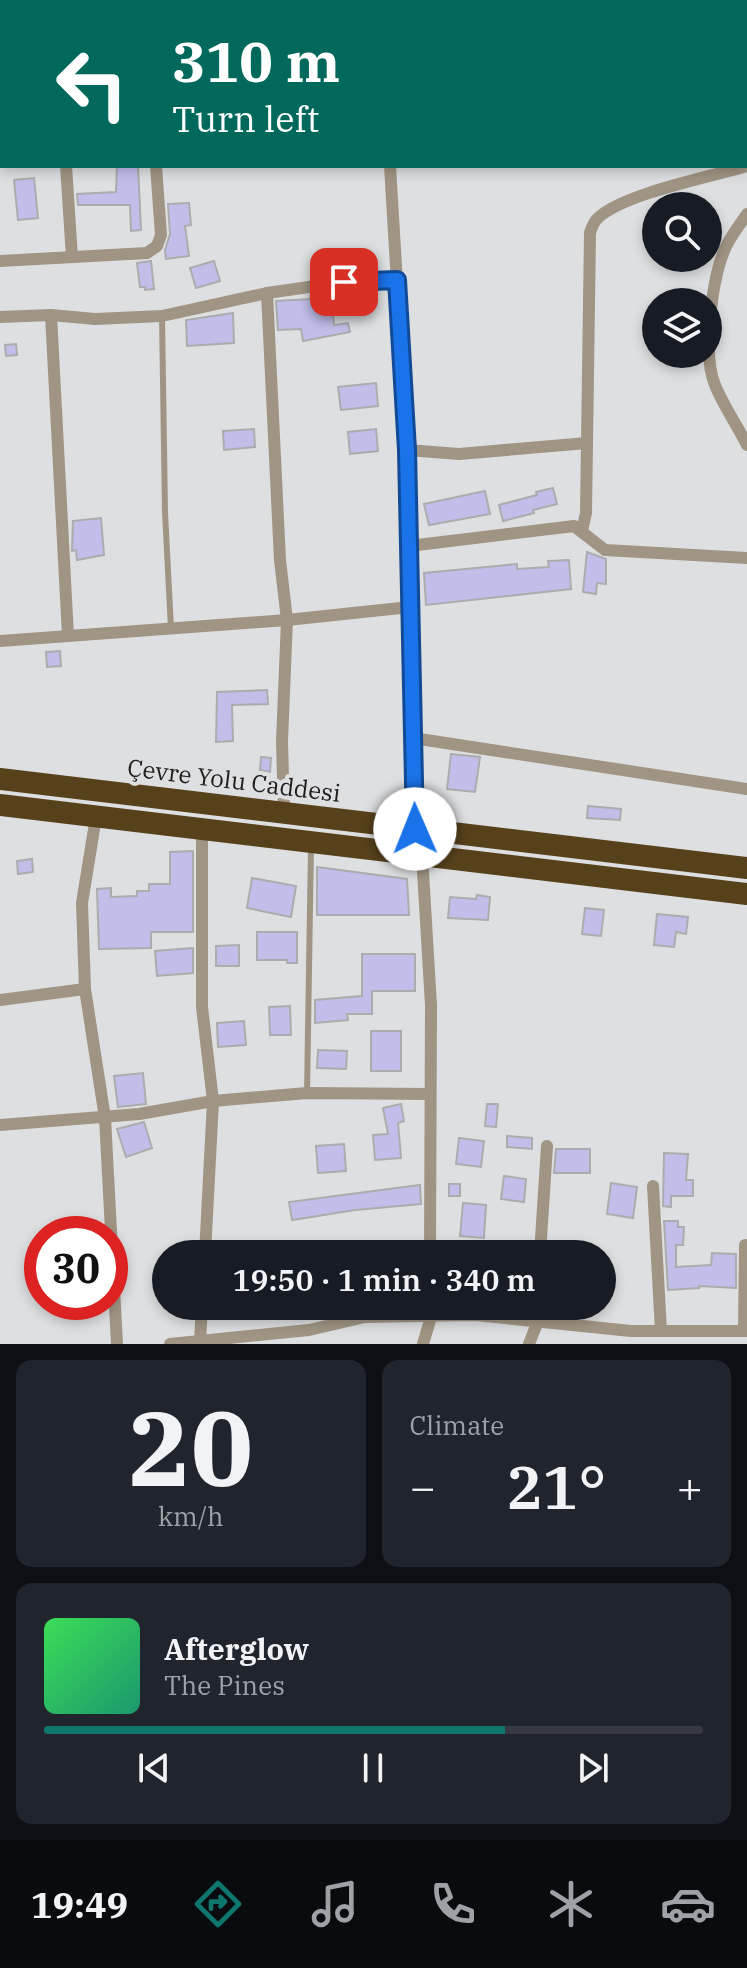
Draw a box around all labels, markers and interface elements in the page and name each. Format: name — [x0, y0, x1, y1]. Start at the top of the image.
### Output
text: 310 m — [172, 25, 340, 97]
icon: left — [40, 32, 144, 136]
text: Turn left — [172, 95, 319, 142]
map controls — [642, 192, 722, 368]
button: search — [642, 192, 722, 272]
pin — [310, 248, 378, 316]
icon: arrive — [322, 260, 366, 304]
button: layers — [642, 288, 722, 368]
street label: Çevre Yolu Caddesi — [126, 751, 343, 809]
position arrow — [373, 787, 457, 871]
speed limit sign: 30 — [24, 1216, 128, 1320]
text: 19:50 · 1 min · 340 m — [233, 1260, 535, 1299]
text: 20 — [128, 1379, 253, 1515]
text: Climate — [410, 1408, 504, 1442]
text: 21° — [506, 1447, 606, 1526]
text: − — [410, 1458, 436, 1515]
text: + — [677, 1458, 703, 1515]
text: km/h — [158, 1499, 224, 1533]
text: Afterglow — [164, 1629, 309, 1668]
text: The Pines — [164, 1668, 285, 1702]
icon: previous — [132, 1746, 176, 1790]
icon: pause — [351, 1746, 395, 1790]
icon: next — [571, 1746, 615, 1790]
icon: directions — [190, 1876, 246, 1932]
icon: music — [307, 1876, 363, 1932]
icon: phone — [425, 1876, 481, 1932]
icon: climate — [543, 1876, 599, 1932]
icon: car — [660, 1876, 716, 1932]
text: 19:49 — [31, 1881, 128, 1928]

